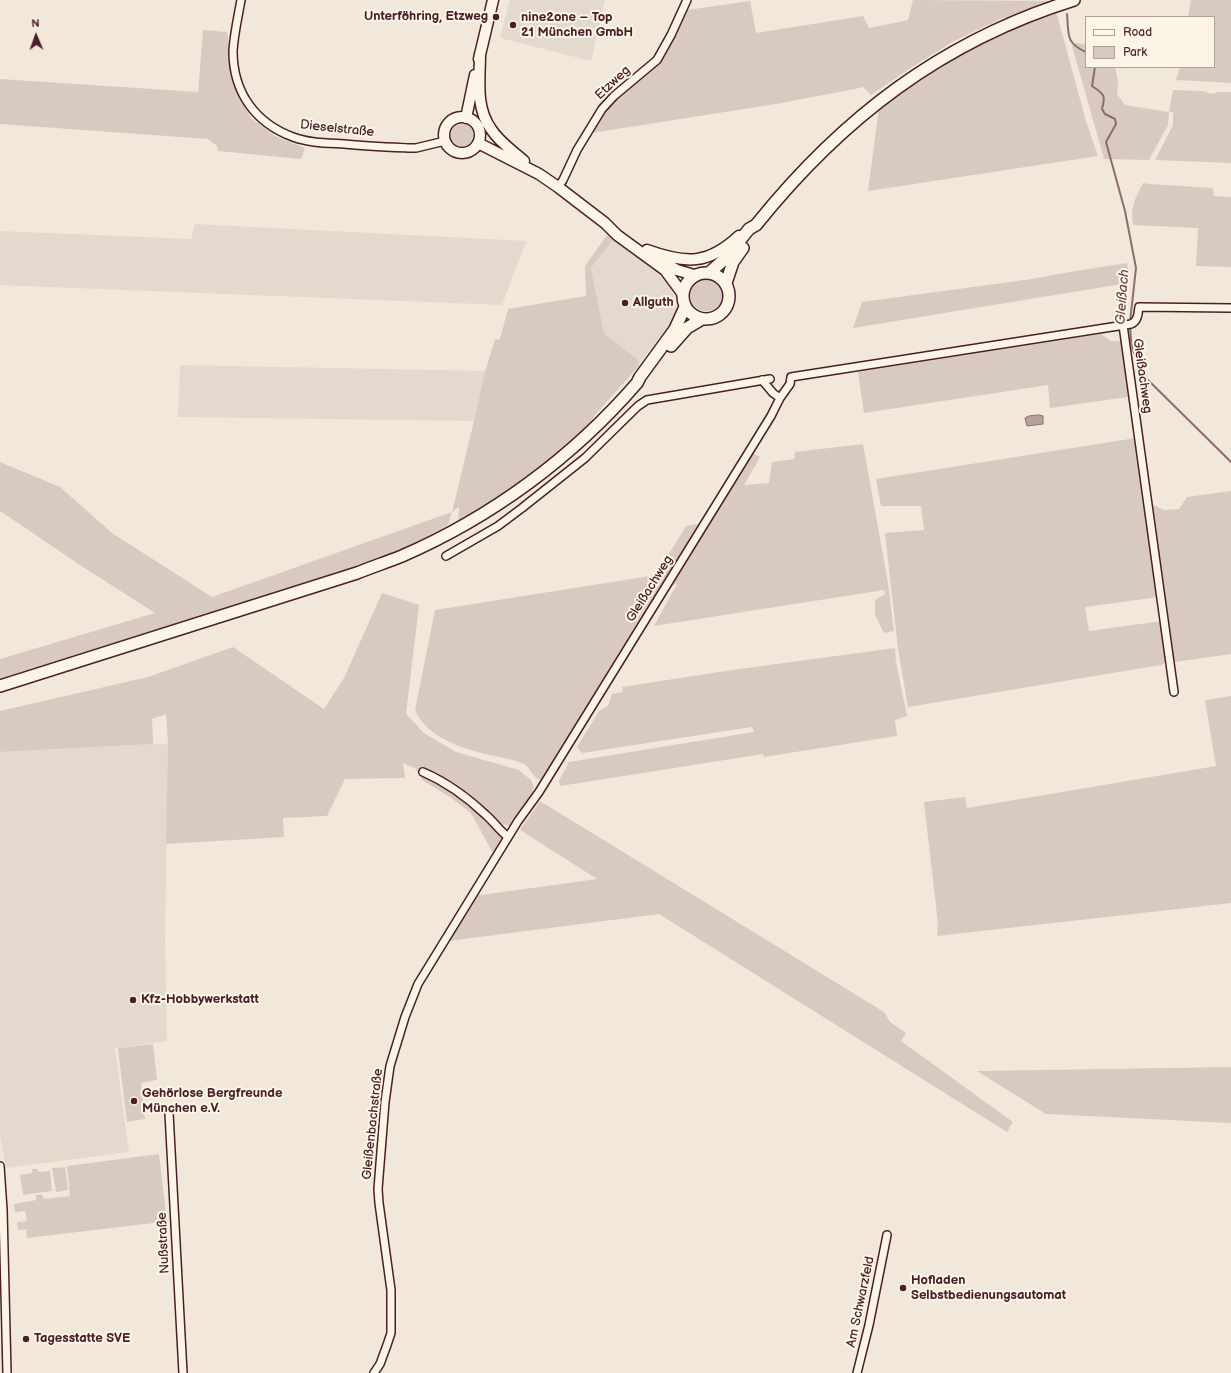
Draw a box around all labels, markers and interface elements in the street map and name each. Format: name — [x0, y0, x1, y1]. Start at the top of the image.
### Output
place label: Unterföhring, Etzweg — [364, 9, 488, 25]
place label: nine2one – Top 21 München GmbH — [521, 10, 633, 41]
marker: Unterföhring, Etzweg — [491, 12, 501, 22]
north arrow — [16, 16, 56, 56]
legend — [1085, 16, 1215, 68]
text: N — [31, 17, 40, 30]
marker: nine2one – Top 21 München GmbH — [508, 20, 518, 30]
text: Road — [1123, 25, 1152, 40]
text: Park — [1123, 45, 1147, 60]
street label: Etzweg — [592, 63, 634, 103]
street label: Dieselstraße — [299, 117, 375, 141]
water label: Gleißach — [1113, 269, 1133, 325]
place label: Allguth — [633, 295, 674, 311]
marker: Allguth — [620, 298, 630, 308]
street label: Gleißachweg — [1129, 337, 1155, 415]
street label: Gleißachweg — [623, 553, 677, 625]
place label: Kfz-Hobbywerkstatt — [141, 992, 259, 1008]
marker: Kfz-Hobbywerkstatt — [128, 995, 138, 1005]
street label: Gleißenbachstraße — [359, 1068, 387, 1180]
place label: Gehörlose Bergfreunde München e.V. — [142, 1086, 282, 1117]
marker: Gehörlose Bergfreunde München e.V. — [129, 1096, 139, 1106]
street label: Nußstraße — [155, 1212, 173, 1274]
street label: Am Schwarzfeld — [844, 1255, 878, 1349]
place label: Hofladen Selbstbedienungsautomat — [911, 1273, 1066, 1304]
marker: Hofladen Selbstbedienungsautomat — [898, 1283, 908, 1293]
place label: Tagesstatte SVE — [34, 1331, 130, 1347]
marker: Tagesstatte SVE — [21, 1334, 31, 1344]

